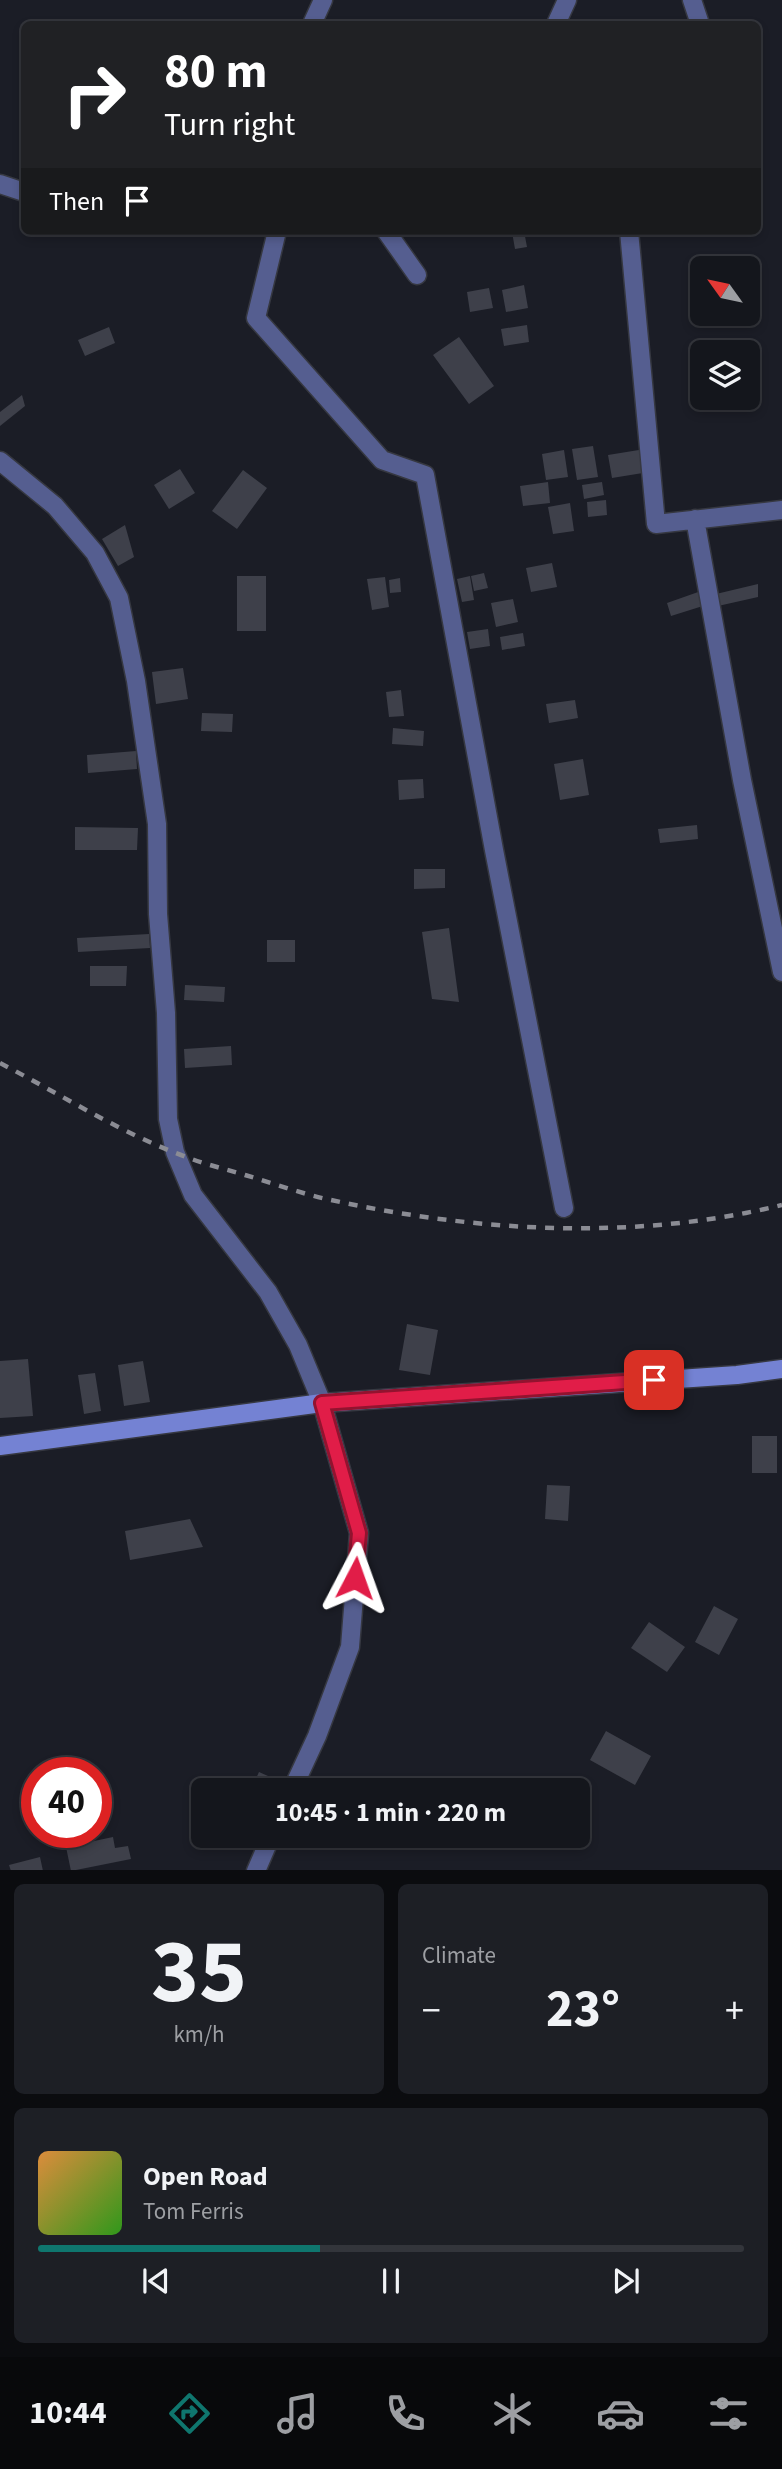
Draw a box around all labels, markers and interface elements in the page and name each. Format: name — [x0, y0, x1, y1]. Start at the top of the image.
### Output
text: 80 m — [164, 37, 268, 107]
icon: right — [49, 49, 140, 140]
text: Turn right — [164, 102, 295, 148]
icon: arrive — [118, 182, 156, 220]
text: Then — [49, 183, 104, 220]
north arrow — [690, 256, 760, 326]
map controls — [690, 256, 760, 410]
button: layers — [690, 340, 760, 410]
pin — [624, 1350, 684, 1410]
icon: arrive — [635, 1361, 673, 1399]
position arrow — [318, 1541, 392, 1615]
speed limit sign: 40 — [21, 1757, 112, 1848]
text: 10:45 · 1 min · 220 m — [275, 1794, 506, 1831]
text: 35 — [151, 1908, 247, 2037]
text: Climate — [422, 1939, 496, 1972]
text: 23° — [546, 1973, 620, 2047]
text: − — [422, 1984, 441, 2038]
text: + — [725, 1984, 744, 2038]
text: km/h — [173, 2018, 225, 2051]
text: Open Road — [143, 2158, 268, 2195]
text: Tom Ferris — [143, 2195, 244, 2228]
icon: previous — [137, 2262, 175, 2300]
icon: pause — [372, 2262, 410, 2300]
icon: next — [607, 2262, 645, 2300]
icon: directions — [165, 2389, 214, 2438]
icon: music — [273, 2389, 322, 2438]
icon: phone — [381, 2389, 430, 2438]
icon: climate — [488, 2389, 537, 2438]
icon: car — [596, 2389, 645, 2438]
icon: filters — [704, 2389, 753, 2438]
text: 10:44 — [29, 2390, 107, 2436]

